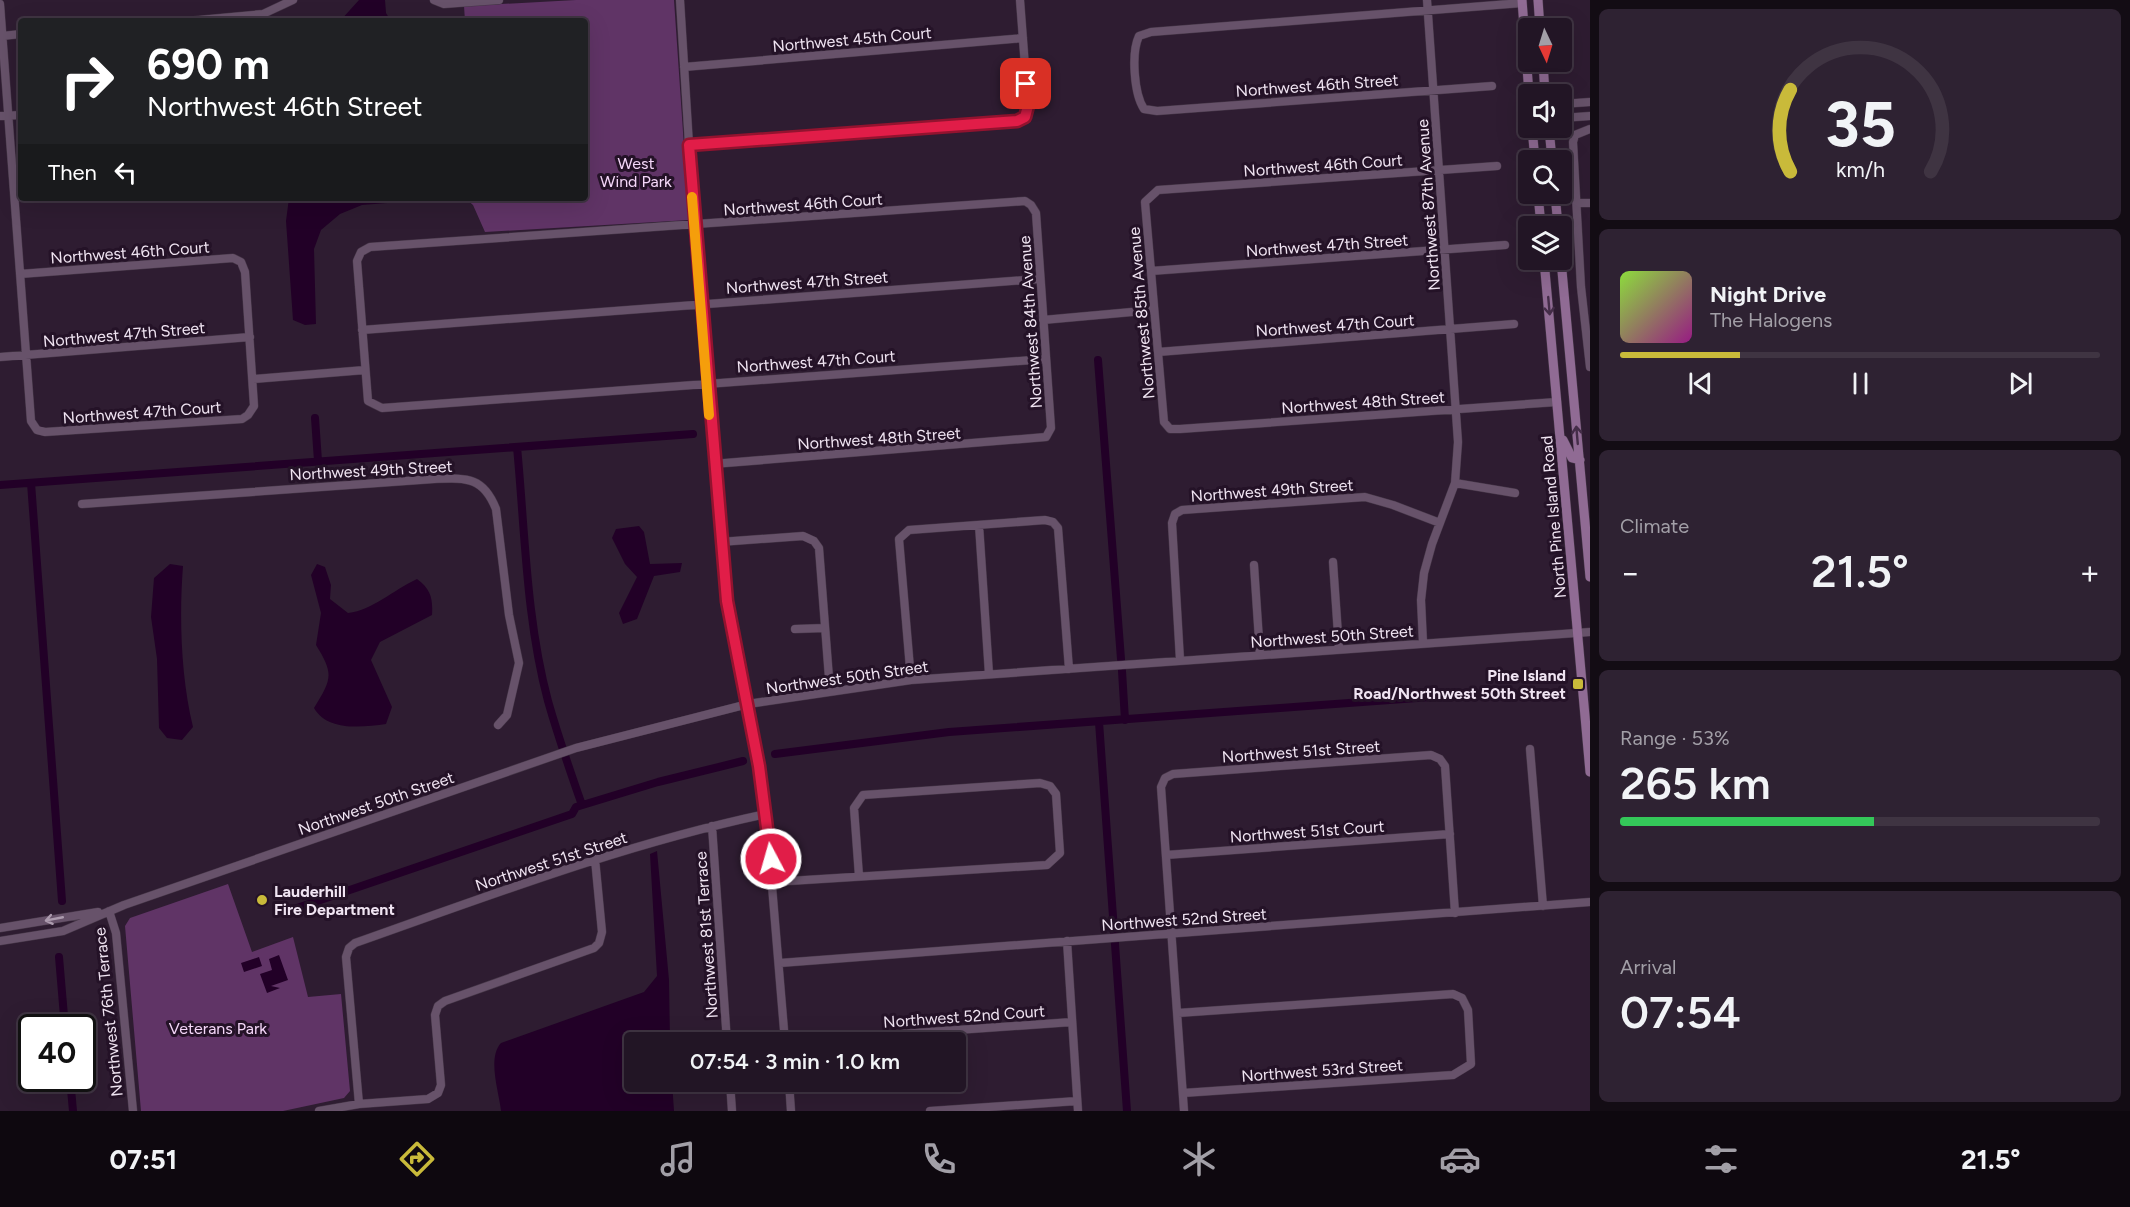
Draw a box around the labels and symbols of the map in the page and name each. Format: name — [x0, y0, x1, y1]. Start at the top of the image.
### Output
north arrow — [1518, 18, 1572, 72]
street label: Northwest 45th Court — [772, 23, 932, 56]
pin — [1000, 58, 1051, 109]
street label: Northwest 46th Street — [1235, 70, 1399, 101]
street label: Northwest 87th Avenue — [1413, 118, 1444, 291]
street label: Northwest 46th Court — [1243, 150, 1403, 181]
park label: West Wind Park — [600, 154, 672, 191]
street label: Northwest 46th Court — [723, 189, 883, 220]
street label: Northwest 85th Avenue — [1124, 226, 1158, 400]
street label: Northwest 47th Street — [1245, 230, 1409, 261]
street label: Northwest 84th Avenue — [1015, 235, 1046, 409]
street label: Northwest 46th Court — [50, 237, 210, 268]
street label: Northwest 47th Street — [725, 267, 889, 298]
one-way arrow — [1544, 296, 1555, 316]
street label: Northwest 47th Court — [1255, 310, 1415, 341]
street label: Northwest 47th Street — [42, 318, 206, 351]
street label: Northwest 47th Court — [736, 346, 896, 377]
street label: Northwest 48th Street — [1281, 387, 1445, 418]
street label: Northwest 47th Court — [62, 397, 222, 428]
street label: Northwest 48th Street — [797, 423, 961, 454]
one-way arrow — [1572, 426, 1583, 446]
street label: North Pine Island Road — [1537, 435, 1570, 599]
street label: Northwest 49th Street — [289, 457, 453, 484]
street label: Northwest 49th Street — [1190, 475, 1354, 506]
street label: Northwest 50th Street — [1250, 621, 1414, 652]
street label: Northwest 50th Street — [765, 657, 929, 698]
place label: Pine Island Road/Northwest 50th Street — [1353, 666, 1566, 703]
marker: Pine Island Road/Northwest 50th Street — [1571, 677, 1585, 691]
street label: Northwest 51st Street — [1221, 736, 1381, 767]
street label: Northwest 50th Street — [296, 768, 457, 839]
street label: Northwest 51st Court — [1229, 817, 1385, 846]
position arrow — [739, 827, 803, 891]
street label: Northwest 51st Street — [473, 828, 629, 895]
street label: Northwest 81st Terrace — [691, 851, 722, 1019]
place label: Lauderhill Fire Department — [274, 882, 395, 919]
marker: Lauderhill Fire Department — [255, 893, 269, 907]
street label: Northwest 52nd Street — [1101, 904, 1267, 935]
one-way arrow — [45, 914, 65, 925]
street label: Northwest 76th Terrace — [90, 926, 127, 1097]
street label: Northwest 52nd Court — [883, 1001, 1046, 1032]
speed limit sign: 40 — [18, 1014, 96, 1092]
park label: Veterans Park — [169, 1019, 267, 1038]
street label: Northwest 53rd Street — [1241, 1055, 1403, 1086]

